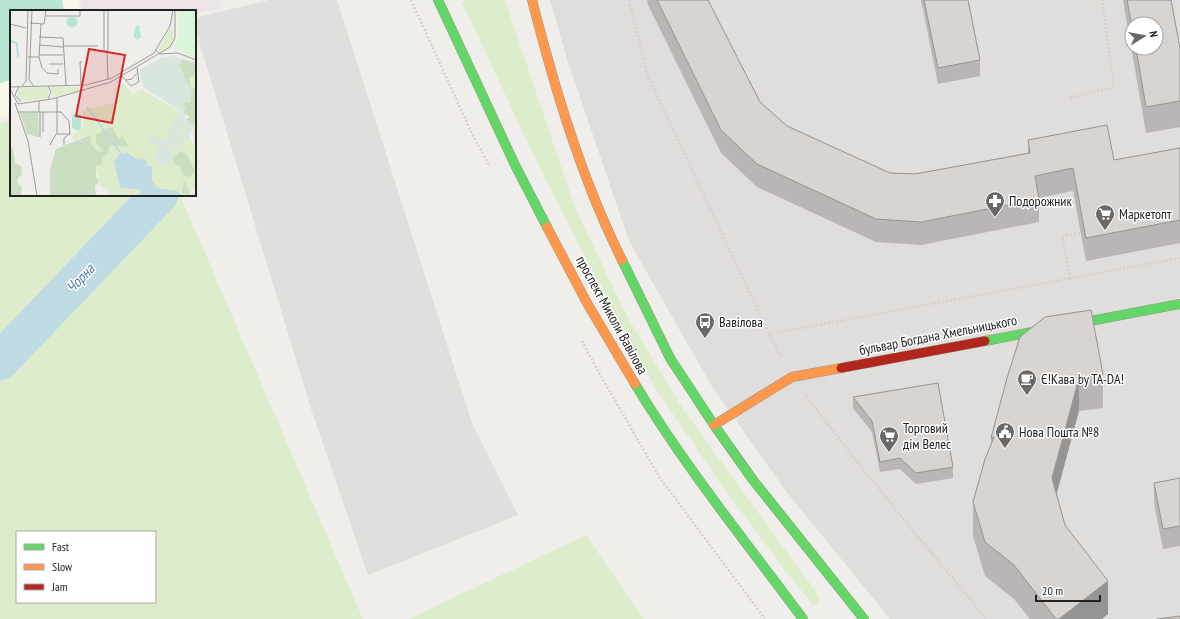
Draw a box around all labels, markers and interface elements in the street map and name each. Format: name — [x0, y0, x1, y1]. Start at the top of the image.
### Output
inset map — [10, 10, 196, 196]
north arrow — [1124, 16, 1164, 56]
text: N — [1146, 30, 1161, 38]
pharmacy icon: Подорожник — [984, 190, 1006, 218]
place label: Подорожник — [1009, 192, 1072, 210]
supermarket icon: Маркетопт — [1094, 203, 1116, 231]
place label: Маркетопт — [1119, 205, 1172, 223]
street label: проспект Миколи Вавілова — [572, 253, 652, 377]
water label: Чорна — [62, 259, 99, 296]
bus stop icon: Вавілова — [694, 311, 716, 339]
street label: бульвар Богдана Хмельницького — [858, 311, 1018, 359]
place label: Вавілова — [719, 313, 763, 331]
cafe icon: Є!Кава by TA-DA! — [1016, 368, 1038, 396]
place label: Є!Кава by TA-DA! — [1041, 370, 1124, 388]
place label: Торговий дім Велес — [903, 419, 951, 453]
public building icon: Нова Пошта №8 — [994, 421, 1016, 449]
place label: Нова Пошта №8 — [1019, 423, 1099, 441]
supermarket icon: Торговий дім Велес — [878, 425, 900, 453]
legend — [16, 531, 156, 603]
text: Fast — [52, 539, 70, 554]
text: Slow — [52, 559, 73, 574]
scale bar — [1036, 577, 1100, 603]
text: Jam — [51, 579, 68, 594]
text: 20 m — [1042, 583, 1063, 598]

